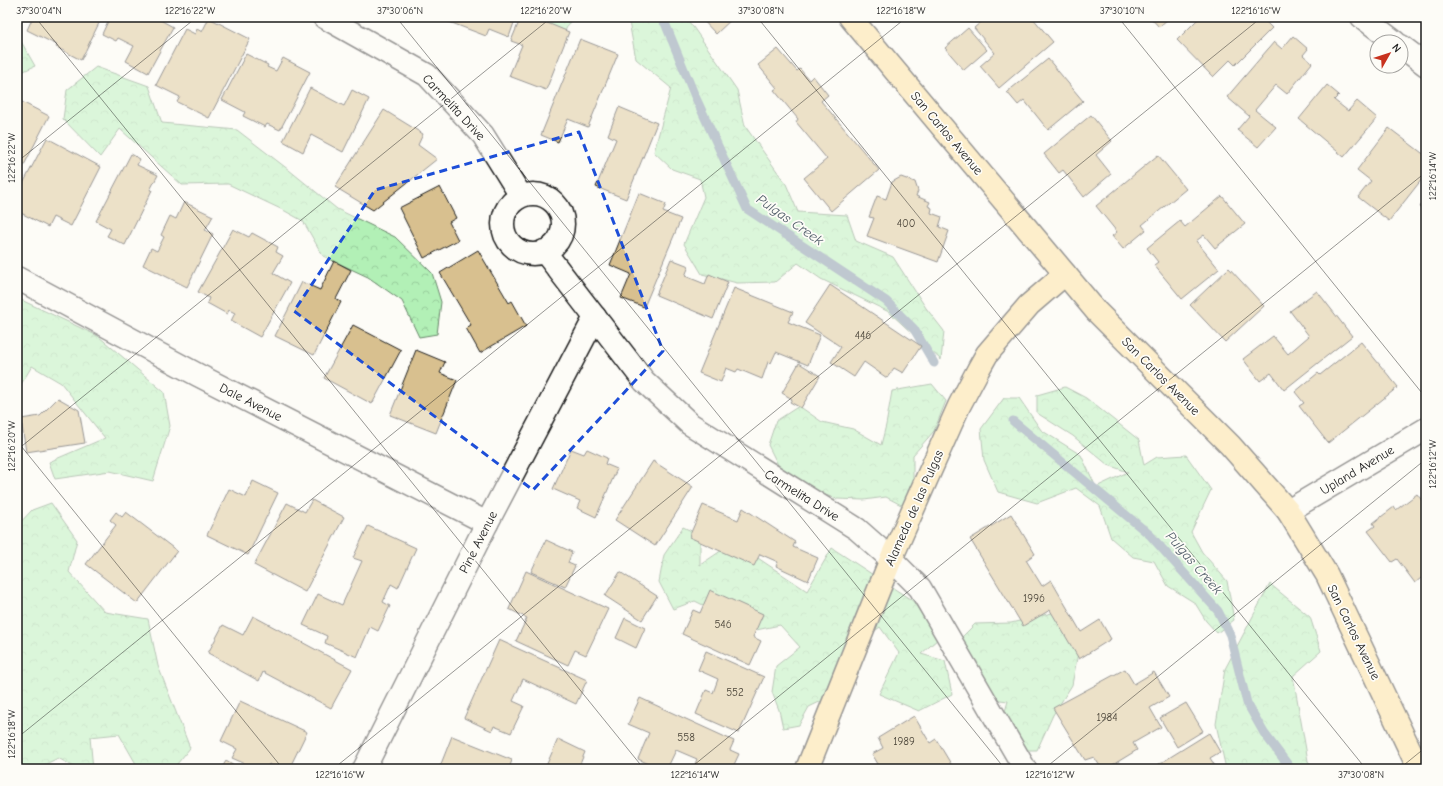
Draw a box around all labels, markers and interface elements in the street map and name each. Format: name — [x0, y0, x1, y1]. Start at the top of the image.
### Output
text: 37°30'04"N — [16, 5, 62, 17]
text: 122°16'22"W — [165, 5, 215, 17]
text: 37°30'06"N — [377, 5, 423, 17]
text: 122°16'20"W — [521, 5, 572, 17]
text: 37°30'08"N — [738, 5, 784, 17]
text: 122°16'18"W — [877, 5, 926, 17]
text: 37°30'10"N — [1100, 5, 1144, 17]
text: 122°16'16"W — [1231, 5, 1281, 17]
north arrow — [1369, 34, 1409, 74]
text: N — [1389, 41, 1404, 55]
street label: Carmelita Drive — [419, 71, 489, 144]
street label: San Carlos Avenue — [908, 88, 987, 178]
text: 122°16'22"W — [6, 133, 18, 183]
text: 122°16'14"W — [1427, 151, 1439, 200]
water label: Pulgas Creek — [753, 191, 827, 249]
house number: 400 — [897, 217, 915, 230]
house number: 446 — [855, 329, 871, 342]
street label: San Carlos Avenue — [1119, 334, 1203, 418]
street label: Dale Avenue — [217, 380, 285, 424]
text: 122°16'20"W — [6, 420, 18, 471]
text: 122°16'12"W — [1427, 439, 1439, 488]
street label: Upland Avenue — [1317, 442, 1397, 498]
street label: Alameda de las Pulgas — [882, 448, 946, 568]
street label: Carmelita Drive — [762, 466, 843, 524]
street label: Pine Avenue — [456, 508, 500, 576]
water label: Pulgas Creek — [1162, 528, 1226, 598]
street label: San Carlos Avenue — [1324, 582, 1384, 683]
house number: 1996 — [1023, 592, 1045, 605]
house number: 546 — [714, 618, 732, 631]
house number: 552 — [726, 686, 744, 699]
text: 122°16'18"W — [6, 709, 18, 758]
house number: 1984 — [1096, 711, 1118, 724]
house number: 558 — [677, 731, 695, 744]
house number: 1989 — [893, 735, 915, 748]
text: 122°16'16"W — [315, 769, 365, 781]
text: 122°16'14"W — [671, 769, 720, 781]
text: 122°16'12"W — [1026, 769, 1075, 781]
text: 37°30'08"N — [1338, 769, 1384, 781]

